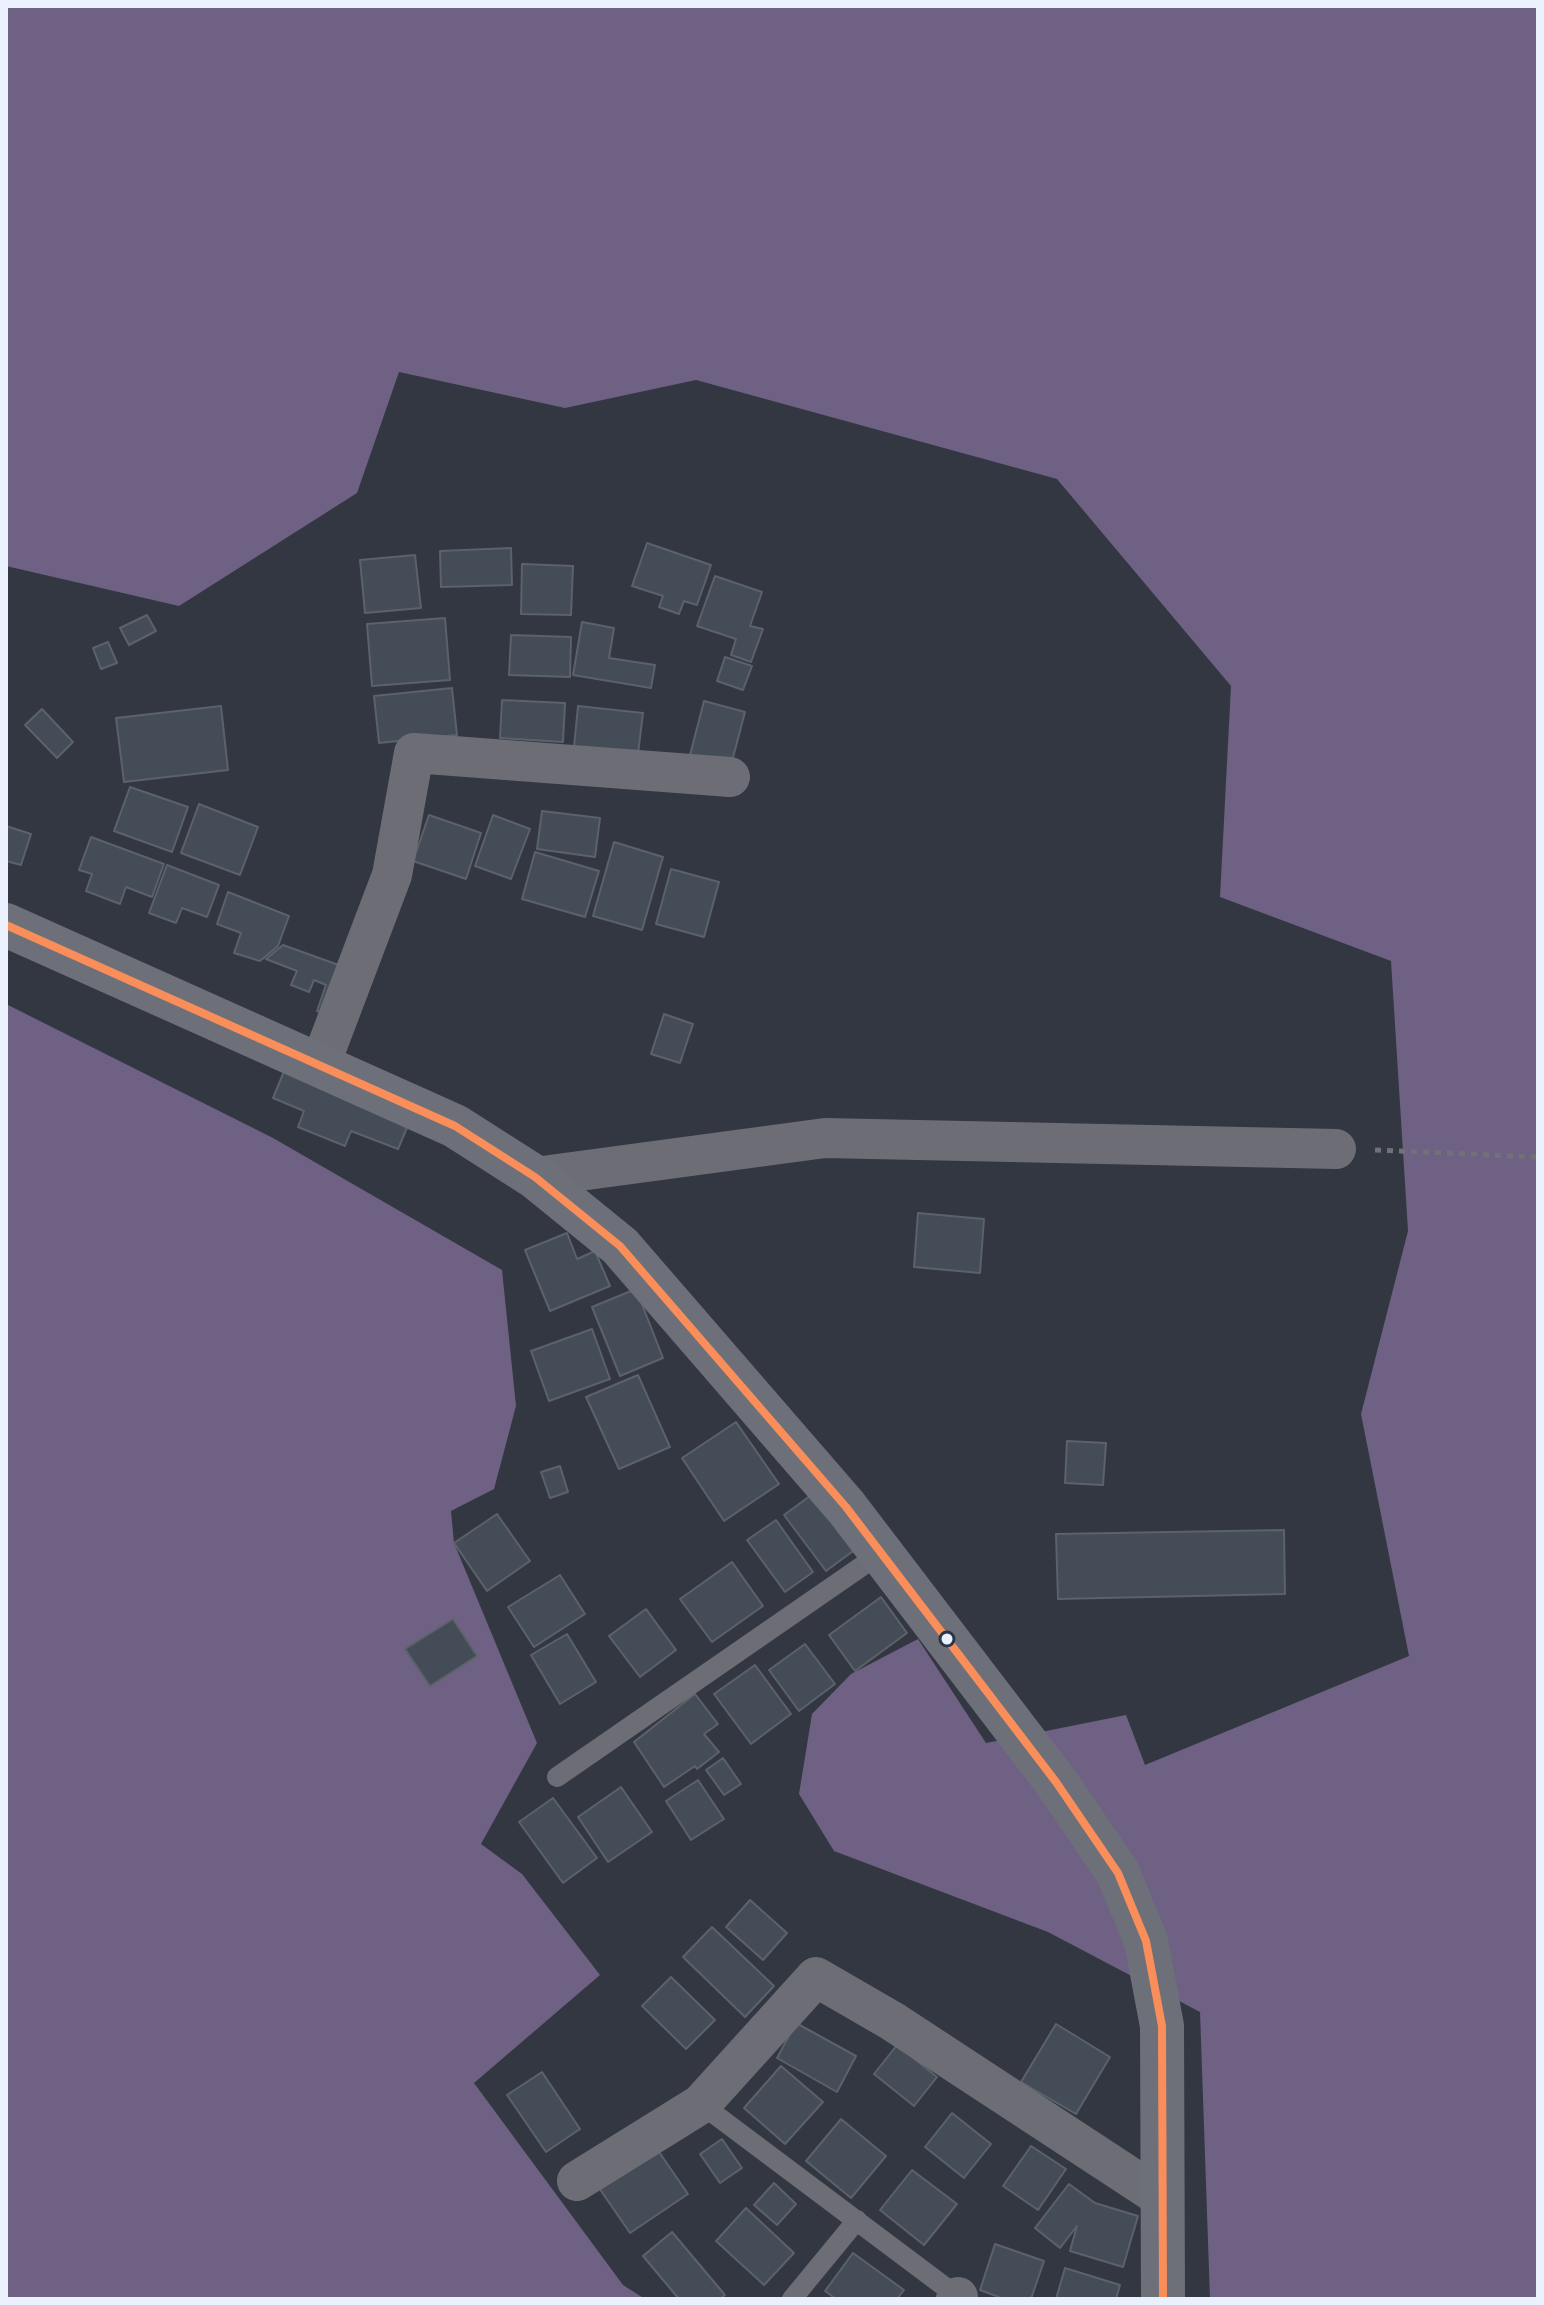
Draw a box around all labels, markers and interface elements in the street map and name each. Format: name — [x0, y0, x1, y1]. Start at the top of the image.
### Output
unlabelled marker — [939, 1631, 955, 1647]

